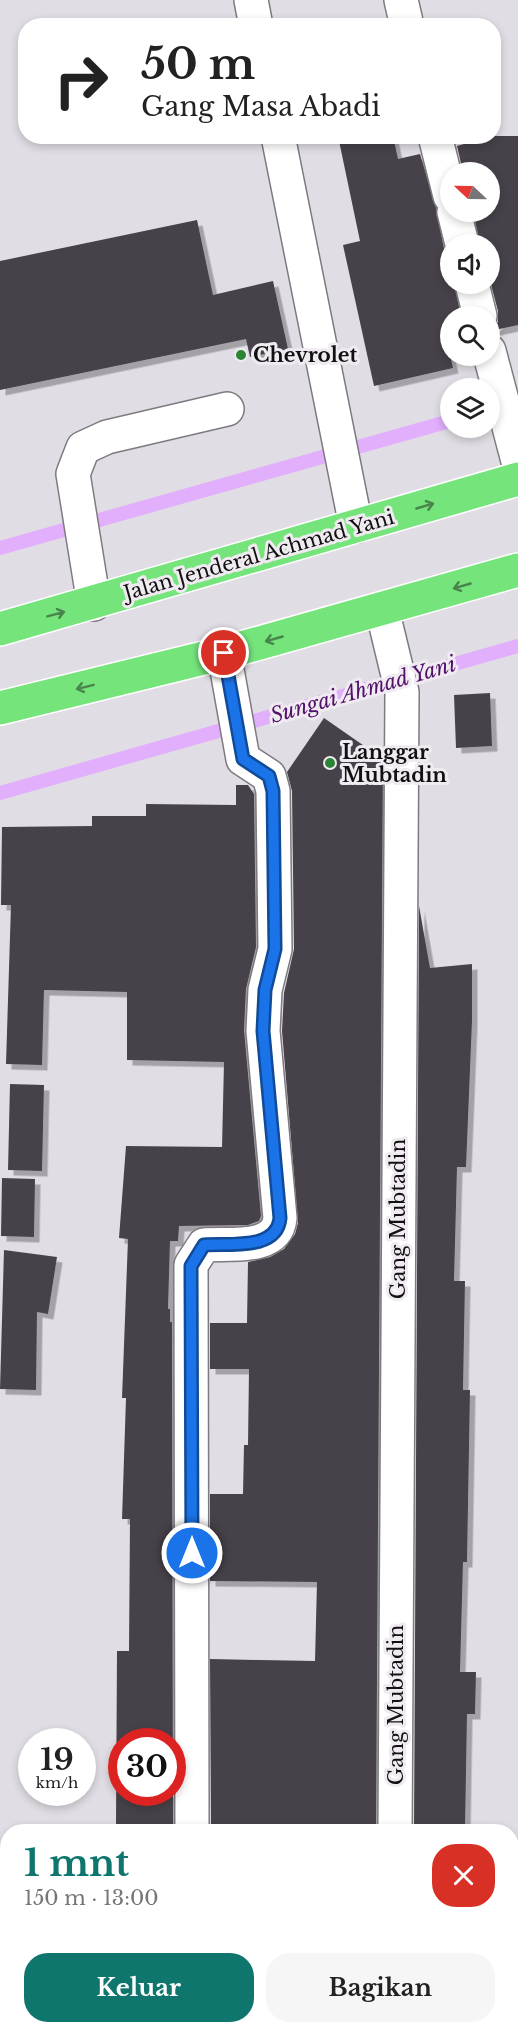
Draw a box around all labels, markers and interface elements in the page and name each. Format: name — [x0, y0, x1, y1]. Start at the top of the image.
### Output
text: 50 m — [141, 38, 255, 90]
icon: right — [42, 42, 120, 120]
text: Gang Masa Abadi — [141, 90, 381, 123]
north arrow — [440, 162, 500, 222]
map controls — [440, 162, 500, 438]
button: sound — [440, 234, 500, 294]
button: search — [440, 306, 500, 366]
place label: Chevrolet — [253, 343, 357, 367]
marker: Chevrolet — [234, 348, 248, 362]
button: layers — [440, 378, 500, 438]
one-way arrow — [415, 500, 434, 511]
street label: Jalan Jenderal Achmad Yani — [118, 505, 397, 606]
one-way arrow — [453, 581, 472, 592]
one-way arrow — [47, 608, 66, 619]
pin — [198, 627, 249, 678]
one-way arrow — [265, 634, 284, 645]
icon: arrive — [207, 636, 240, 669]
water label: Sungai Ahmad Yani — [267, 651, 460, 729]
one-way arrow — [76, 682, 95, 694]
place label: Langgar Mubtadin — [342, 740, 447, 787]
marker: Langgar Mubtadin — [323, 756, 337, 770]
street label: Gang Mubtadin — [386, 1139, 410, 1299]
position arrow — [160, 1521, 224, 1585]
street label: Gang Mubtadin — [384, 1625, 408, 1785]
speed limit sign: 30 — [108, 1728, 186, 1806]
text: 19 — [40, 1741, 74, 1778]
text: km/h — [36, 1773, 78, 1792]
text: 1 mnt — [24, 1841, 129, 1886]
button: close — [432, 1844, 495, 1907]
text: 150 m · 13:00 — [24, 1886, 158, 1910]
button: Keluar — [24, 1953, 254, 2022]
button: Bagikan — [266, 1953, 495, 2022]

